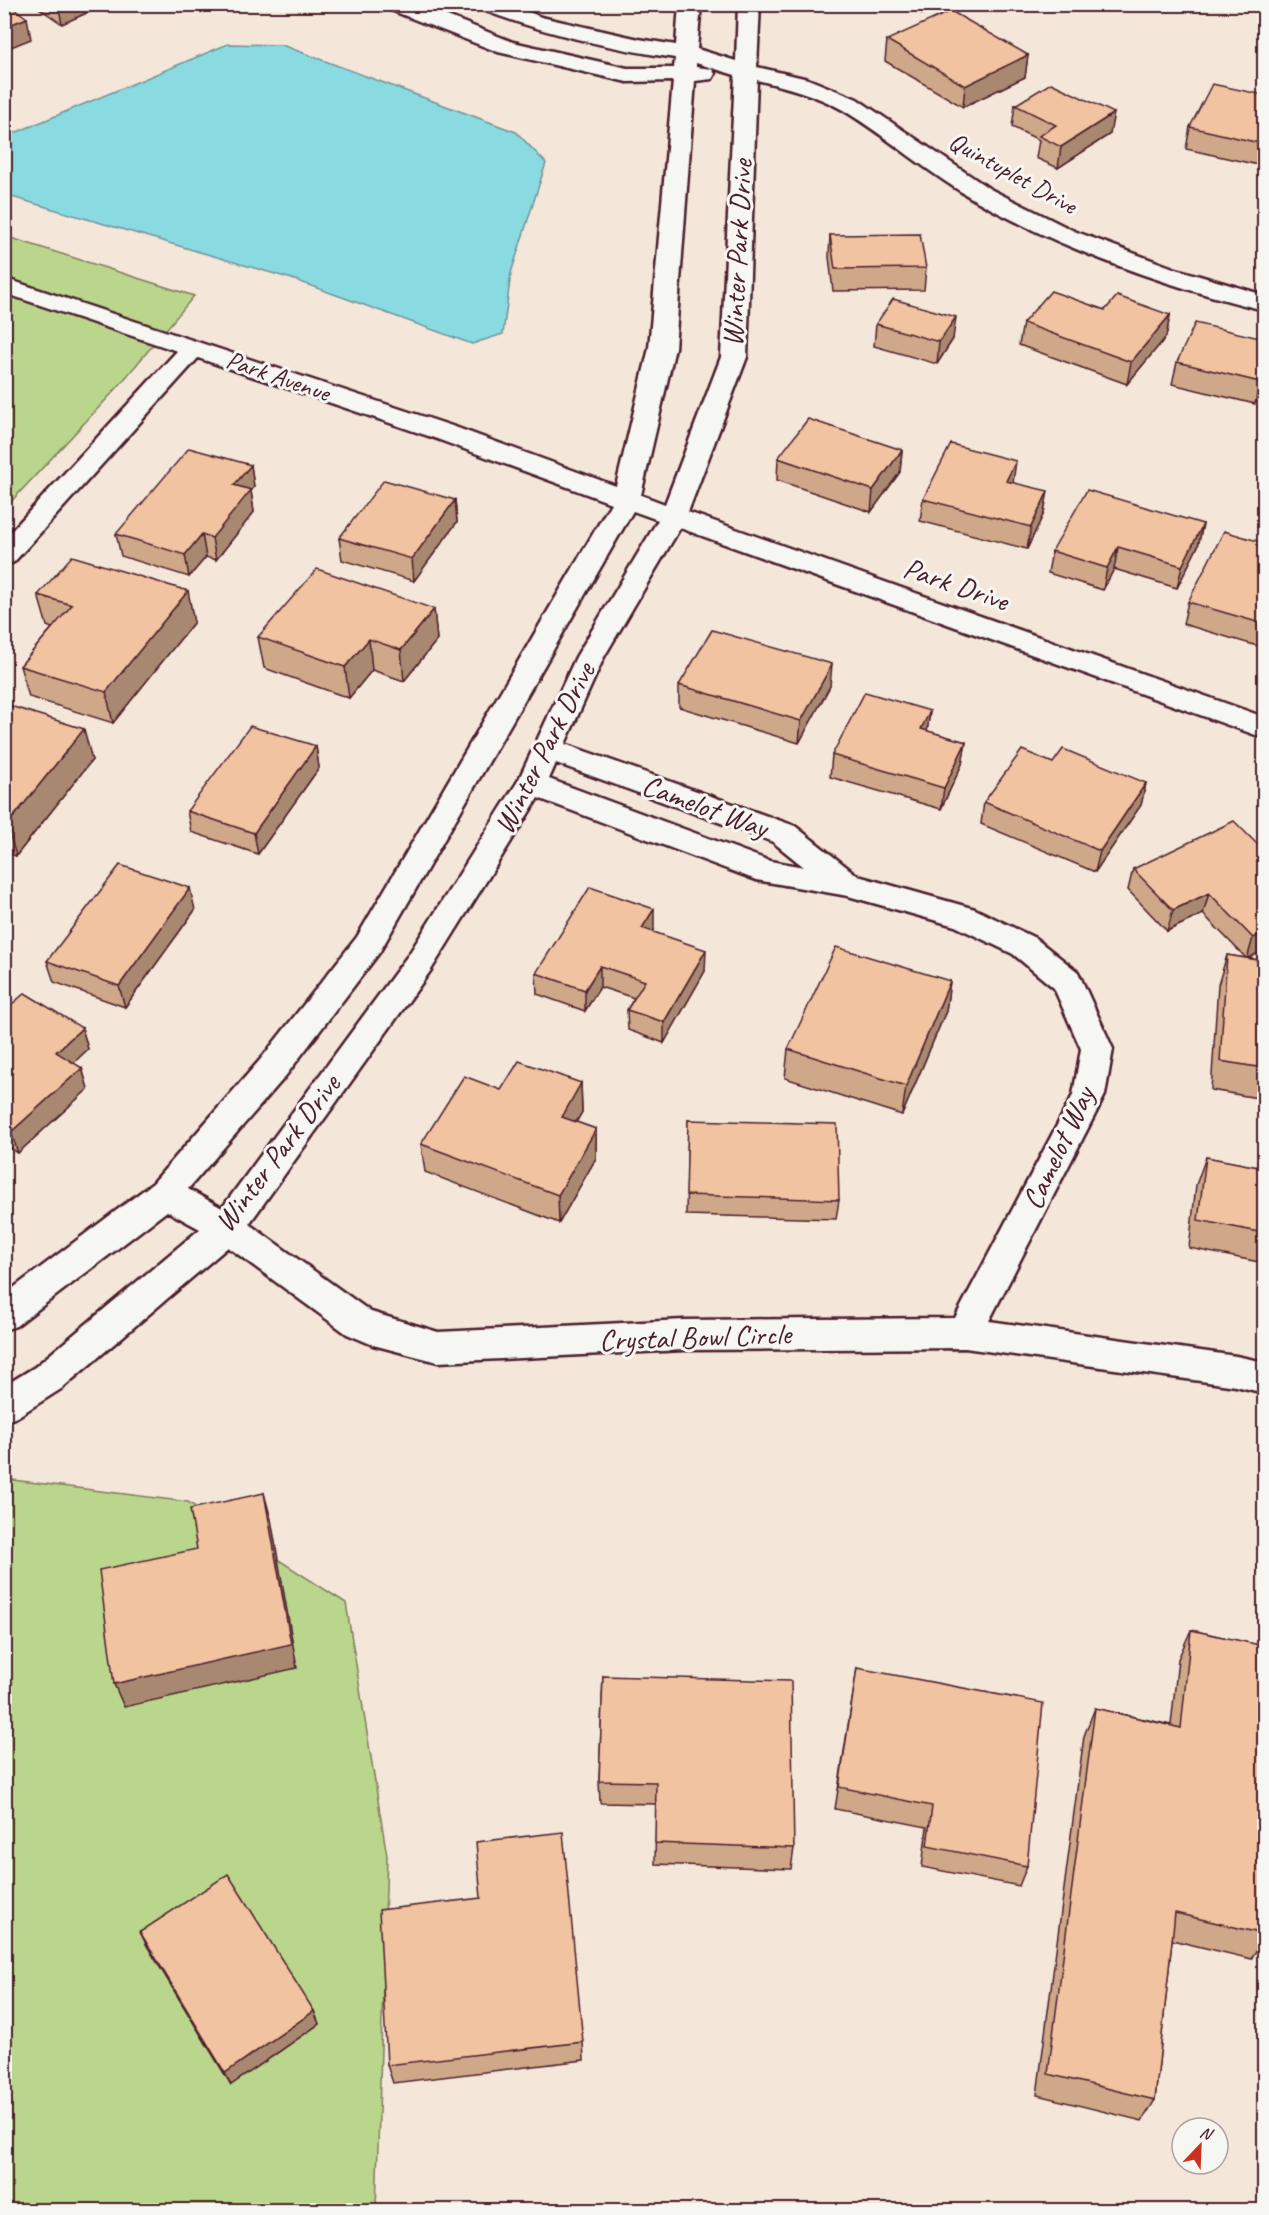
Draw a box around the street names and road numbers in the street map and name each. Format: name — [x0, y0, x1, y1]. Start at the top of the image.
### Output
street label: Quintuplet Drive — [943, 124, 1084, 222]
street label: Winter Park Drive — [713, 156, 761, 347]
street label: Park Avenue — [222, 343, 337, 410]
street label: Park Drive — [899, 548, 1015, 620]
street label: Winter Park Drive — [485, 654, 604, 840]
street label: Camelot Way — [637, 766, 776, 847]
street label: Winter Park Drive — [206, 1065, 350, 1239]
street label: Camelot Way — [1013, 1078, 1104, 1215]
street label: Crystal Bowl Circle — [599, 1315, 794, 1359]

